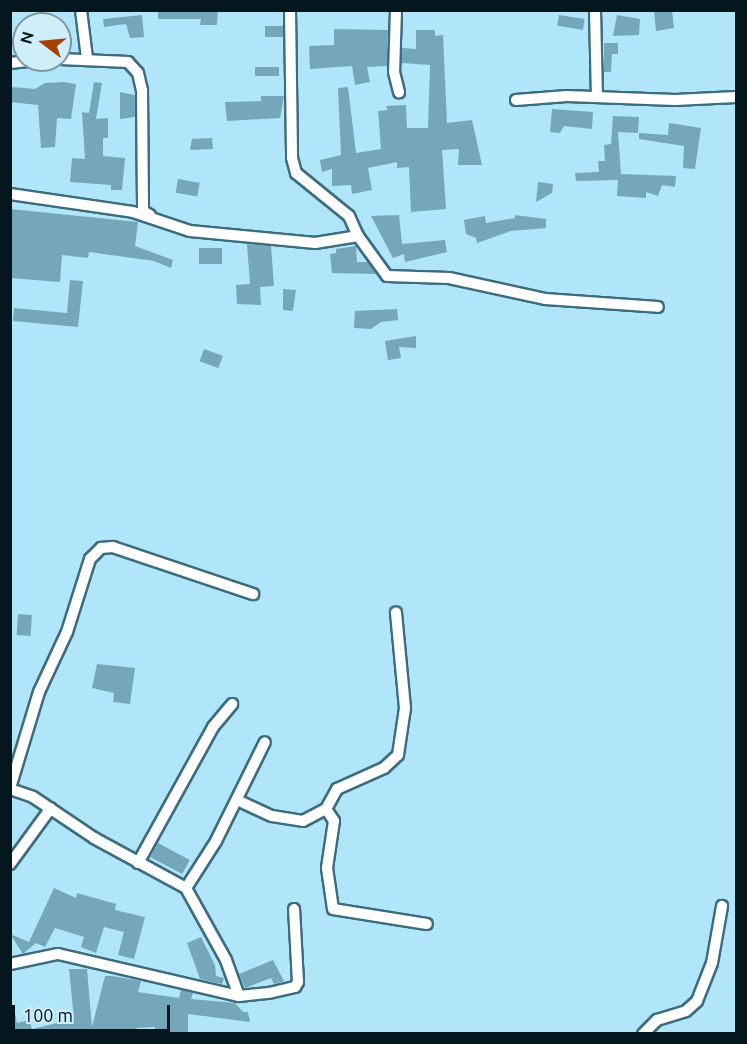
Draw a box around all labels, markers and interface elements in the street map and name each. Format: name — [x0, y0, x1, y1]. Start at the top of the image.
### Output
north arrow — [12, 12, 72, 72]
text: N — [16, 29, 37, 46]
scale bar — [15, 993, 172, 1031]
text: 100 m — [23, 1005, 73, 1025]

